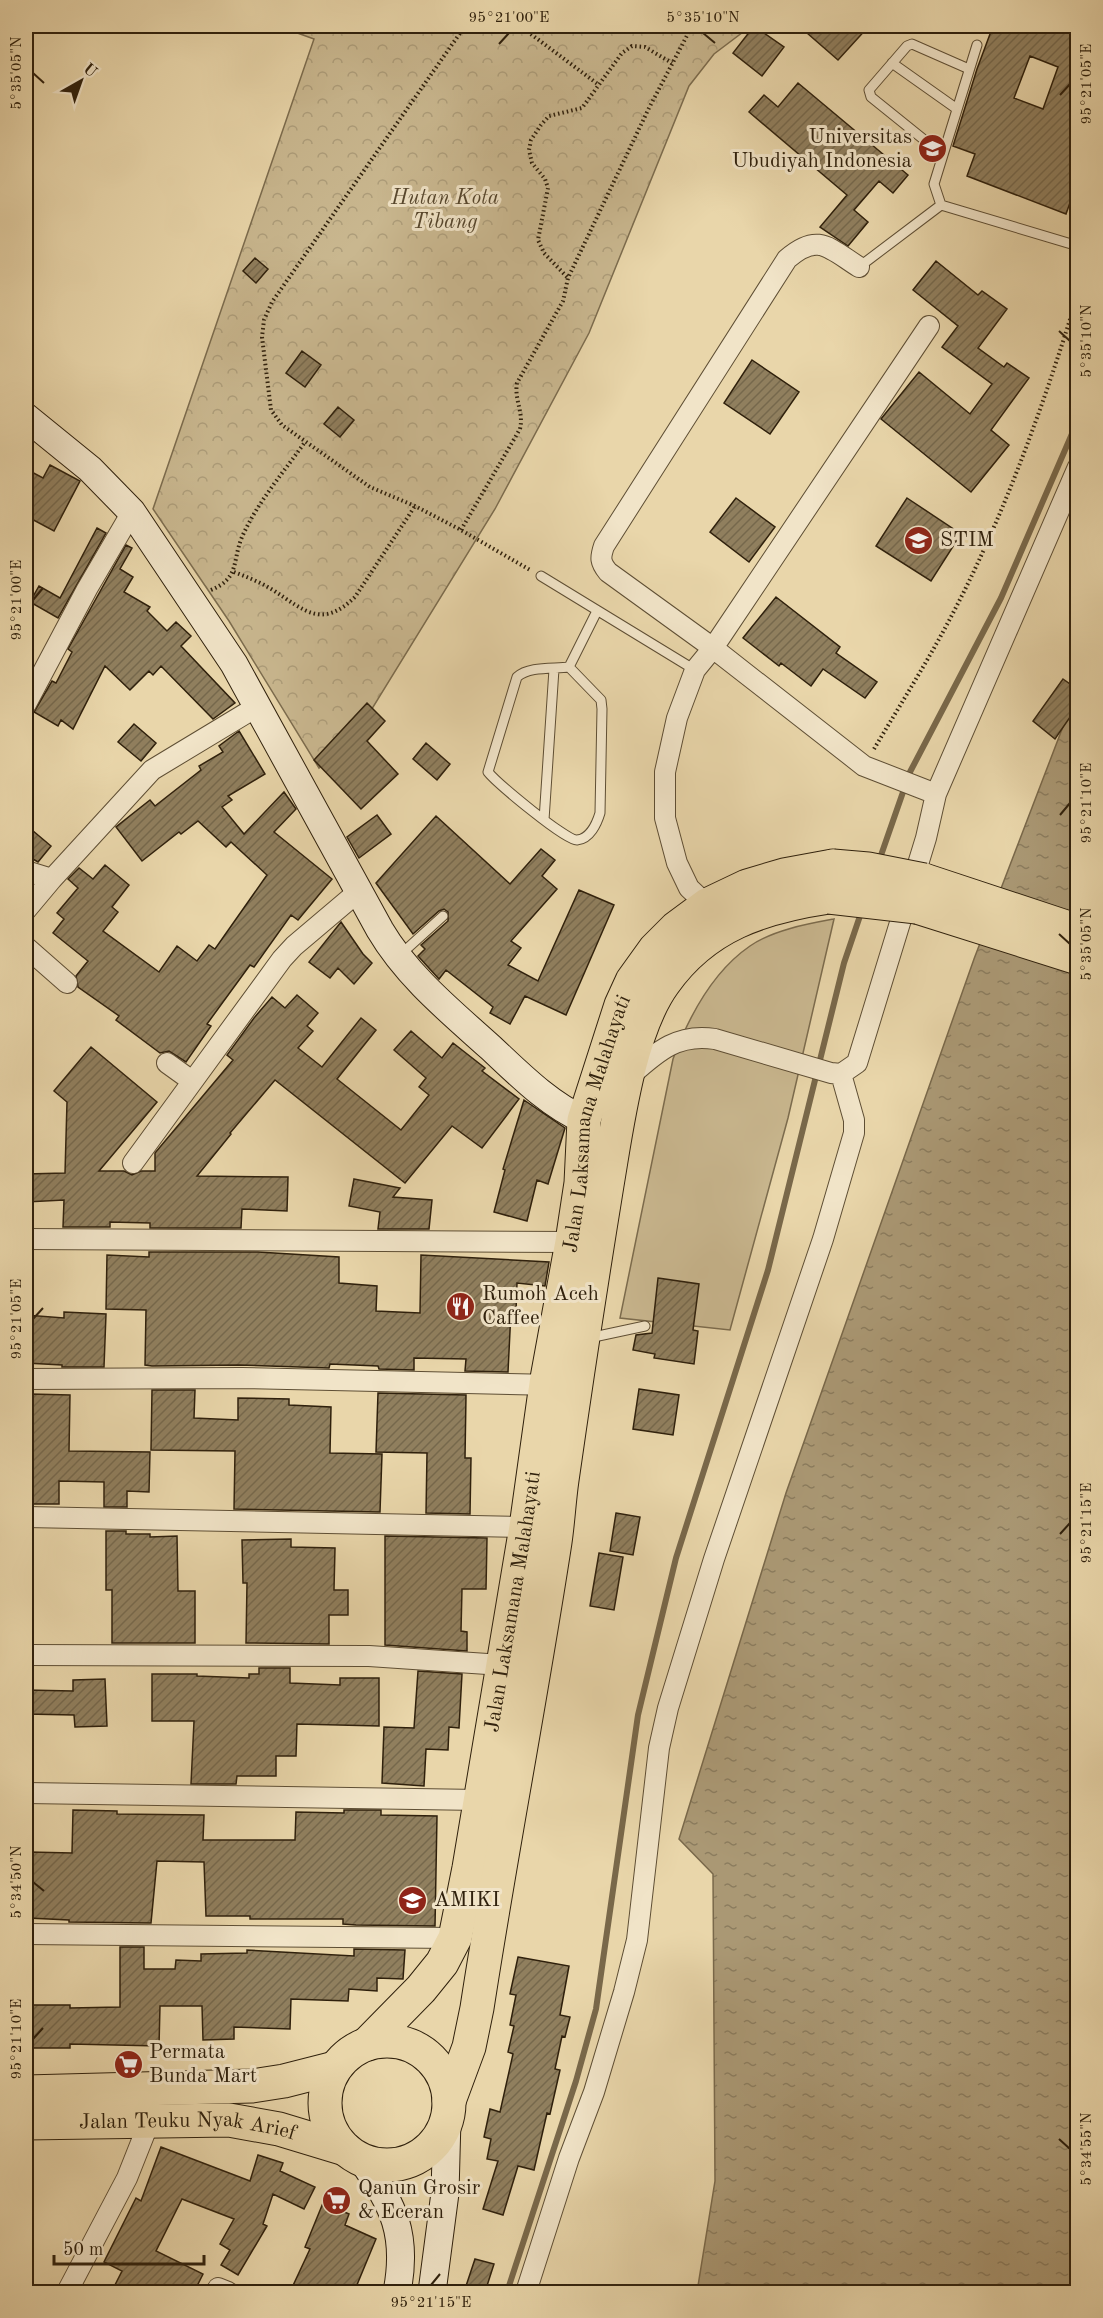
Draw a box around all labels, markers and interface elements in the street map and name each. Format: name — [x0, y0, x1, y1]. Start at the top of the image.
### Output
text: 95°21'00"E — [469, 11, 549, 26]
text: 5°35'10"N — [666, 11, 740, 26]
text: 5°35'05"N — [10, 36, 25, 110]
text: 95°21'05"E — [1080, 44, 1095, 124]
north arrow — [51, 51, 111, 111]
text: U — [79, 61, 100, 81]
place label: Universitas Ubudiyah Indonesia — [732, 127, 912, 172]
school or university icon: Universitas Ubudiyah Indonesia — [917, 133, 949, 165]
park label: Hutan Kota Tibang — [390, 188, 499, 233]
text: 5°35'10"N — [1080, 304, 1095, 378]
school or university icon: STIM — [903, 524, 935, 556]
place label: STIM — [940, 530, 994, 551]
text: 95°21'00"E — [10, 560, 25, 640]
text: 95°21'10"E — [1080, 763, 1095, 843]
text: 5°35'05"N — [1080, 907, 1095, 981]
street label: Jalan Laksamana Malahayati — [560, 992, 635, 1254]
text: 95°21'05"E — [10, 1279, 25, 1359]
place label: Rumoh Aceh Caffee — [482, 1284, 599, 1329]
restaurant icon: Rumoh Aceh Caffee — [445, 1290, 477, 1322]
street label: Jalan Laksamana Malahayati — [481, 1470, 544, 1734]
text: 95°21'15"E — [1080, 1483, 1095, 1563]
text: 5°34'50"N — [10, 1845, 25, 1919]
school or university icon: AMIKI — [397, 1884, 429, 1916]
place label: AMIKI — [434, 1890, 500, 1911]
text: 95°21'10"E — [10, 1999, 25, 2079]
place label: Permata Bunda Mart — [149, 2042, 257, 2087]
supermarket icon: Permata Bunda Mart — [112, 2048, 144, 2080]
street label: Jalan Teuku Nyak Arief — [79, 2109, 300, 2144]
text: 5°34'55"N — [1080, 2112, 1095, 2186]
place label: Qanun Grosir & Eceran — [358, 2178, 481, 2223]
supermarket icon: Qanun Grosir & Eceran — [321, 2184, 353, 2216]
scale bar — [54, 2228, 204, 2266]
text: 50 m — [63, 2241, 103, 2259]
text: 95°21'15"E — [391, 2296, 471, 2311]

